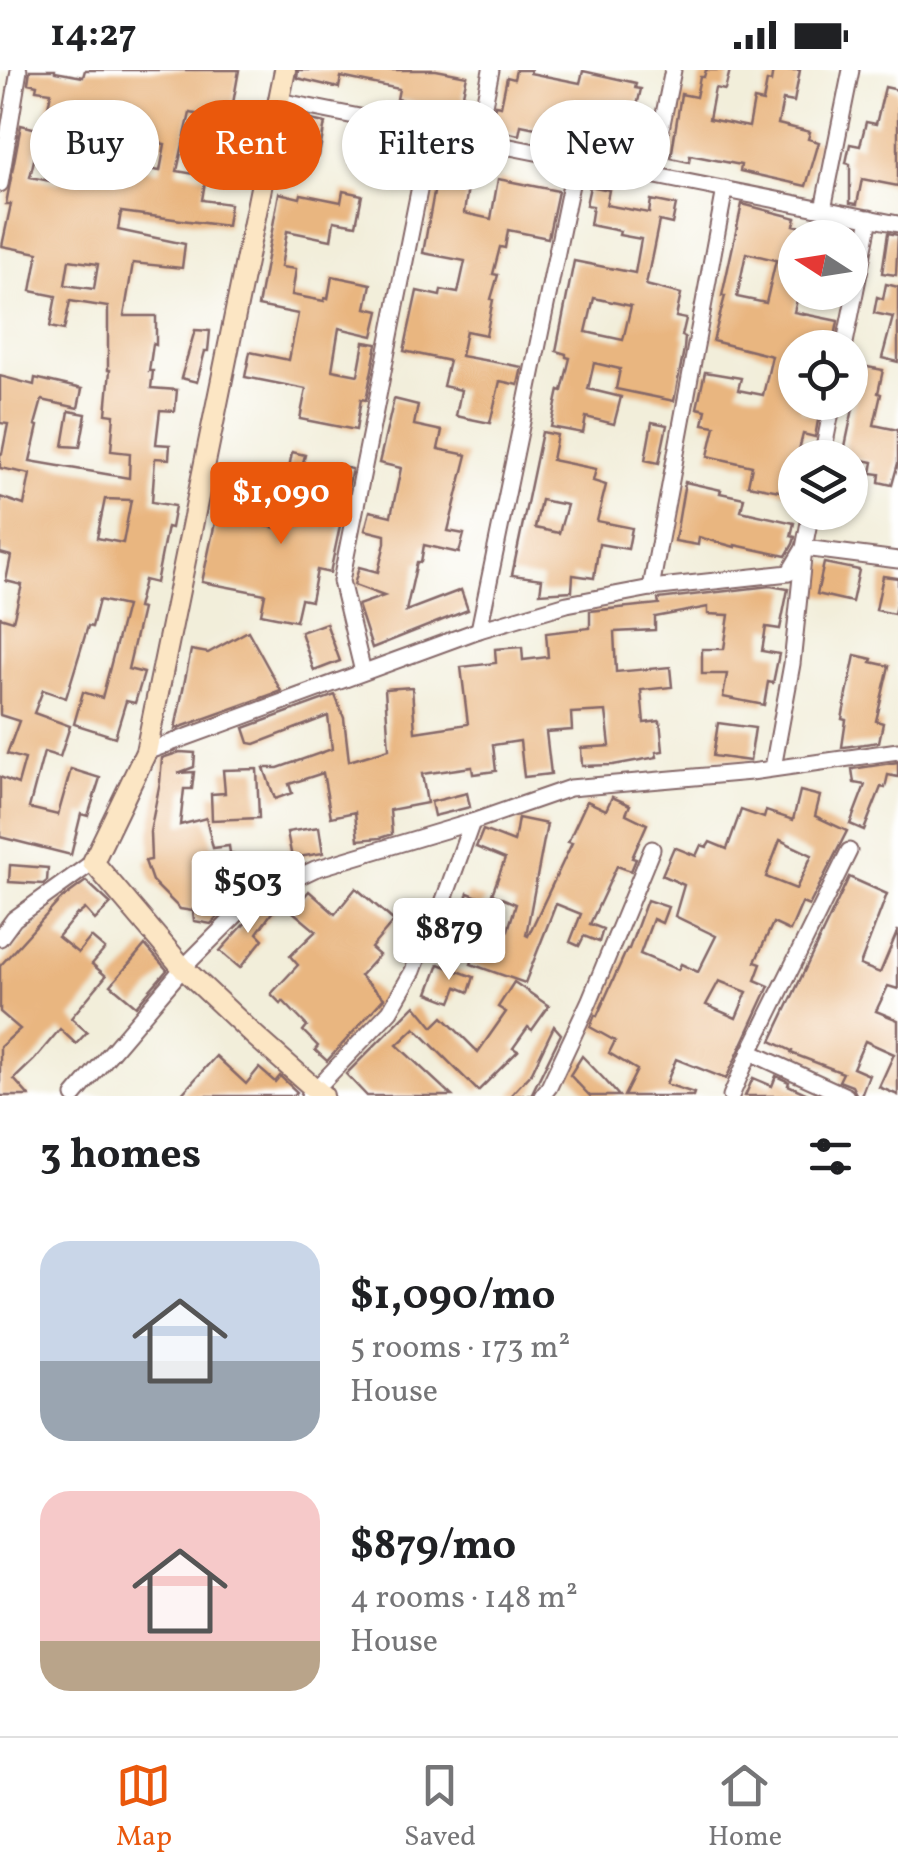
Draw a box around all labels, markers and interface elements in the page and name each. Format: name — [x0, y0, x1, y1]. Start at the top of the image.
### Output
text: 14:27 — [50, 9, 137, 62]
chip: Buy — [30, 100, 159, 190]
chip: Rent — [179, 100, 322, 190]
chip: Filters — [342, 100, 510, 190]
chip: New — [530, 100, 670, 190]
north arrow — [778, 220, 868, 310]
map controls — [778, 220, 868, 530]
button: locate — [778, 330, 868, 420]
button: layers — [778, 440, 868, 530]
pin: $1,090 — [200, 462, 362, 547]
text: $1,090 — [232, 472, 330, 516]
pin: $503 — [189, 851, 307, 936]
text: $503 — [214, 861, 282, 905]
pin: $879 — [390, 898, 508, 983]
text: $879 — [415, 908, 483, 952]
text: 3 homes — [40, 1127, 201, 1186]
icon: filters — [803, 1129, 858, 1184]
text: $1,090/mo — [350, 1268, 556, 1327]
icon: home — [120, 1281, 240, 1401]
text: 5 rooms · 173 m² — [350, 1327, 570, 1371]
text: House — [350, 1371, 438, 1415]
text: $879/mo — [350, 1518, 516, 1577]
icon: home — [120, 1531, 240, 1651]
text: 4 rooms · 148 m² — [350, 1577, 578, 1621]
text: House — [350, 1621, 438, 1665]
tab: Map — [116, 1758, 172, 1857]
tab: Saved — [404, 1758, 476, 1857]
tab: Home — [708, 1758, 782, 1857]

